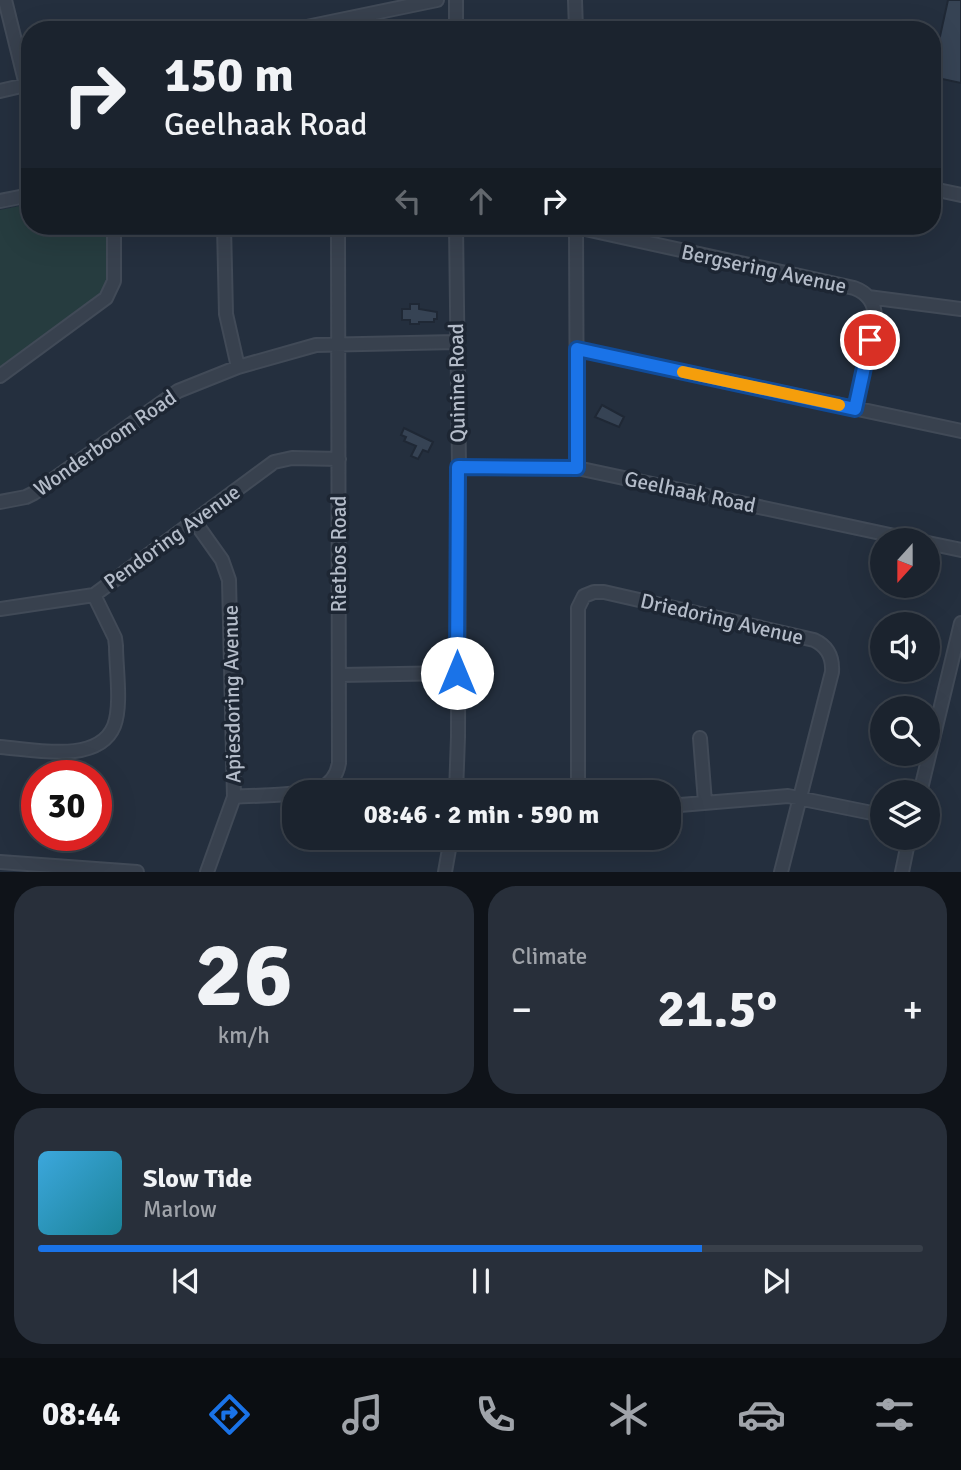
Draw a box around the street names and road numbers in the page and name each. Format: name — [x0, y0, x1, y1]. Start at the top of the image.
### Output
street label: Bergsering Avenue — [679, 239, 849, 299]
street label: Quinine Road — [443, 323, 471, 443]
street label: Wonderboom Road — [29, 384, 181, 502]
street label: Geelhaak Road — [622, 465, 758, 519]
street label: Pendoring Avenue — [99, 479, 245, 595]
street label: Rietbos Road — [326, 496, 352, 612]
street label: Driedoring Avenue — [638, 588, 806, 650]
street label: Apiesdoring Avenue — [217, 605, 247, 783]

